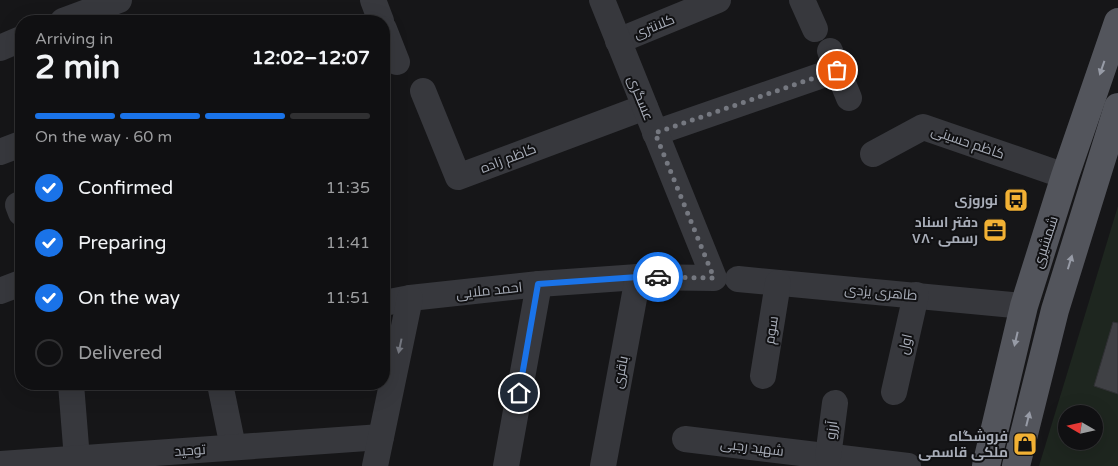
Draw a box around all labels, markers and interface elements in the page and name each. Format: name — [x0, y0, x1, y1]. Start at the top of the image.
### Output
street label: کلانتری — [631, 11, 677, 42]
text: Arriving in — [35, 29, 113, 49]
text: 12:02–12:07 — [252, 47, 370, 69]
text: 2 min — [35, 49, 120, 87]
pin — [816, 49, 858, 91]
icon: bag — [823, 56, 851, 84]
one-way arrow — [1098, 60, 1105, 75]
street label: عسگری — [624, 73, 657, 123]
street label: کاظم حسینی — [929, 122, 1007, 164]
text: On the way · 60 m — [35, 127, 172, 147]
street label: کاظم زاده — [478, 140, 539, 178]
icon: check — [35, 174, 63, 202]
text: Confirmed — [78, 177, 173, 199]
text: 11:35 — [326, 178, 370, 198]
bus stop icon: نوروزی — [1003, 187, 1029, 213]
place label: نوروزی — [954, 192, 998, 209]
place label: دفتر اسناد رسمی ۷۸۰ — [912, 214, 978, 247]
street label: شمشیری — [1029, 214, 1062, 270]
office icon: دفتر اسناد رسمی ۷۸۰ — [982, 217, 1008, 243]
icon: check — [35, 229, 63, 257]
text: Preparing — [78, 232, 167, 254]
text: 11:41 — [326, 233, 370, 253]
courier — [633, 252, 683, 302]
one-way arrow — [1066, 254, 1074, 269]
icon: car — [644, 263, 672, 291]
street label: احمد ملایی — [455, 279, 523, 302]
street label: طاهری یزدی — [844, 281, 918, 304]
icon: check — [35, 284, 63, 312]
text: On the way — [78, 287, 180, 309]
text: 11:51 — [326, 288, 370, 308]
street label: سوم — [761, 315, 783, 346]
street label: اول — [895, 332, 916, 356]
one-way arrow — [1012, 332, 1020, 347]
one-way arrow — [395, 339, 403, 355]
text: Delivered — [78, 342, 163, 364]
street label: باقری — [609, 354, 632, 390]
pin — [498, 372, 540, 414]
icon: home — [505, 379, 533, 407]
north arrow — [1058, 405, 1102, 450]
map controls — [1058, 405, 1103, 450]
one-way arrow — [1024, 411, 1032, 426]
street label: آرزو — [822, 419, 841, 441]
place label: فروشگاه ملکی قاسمی — [918, 428, 1008, 461]
shop icon: فروشگاه ملکی قاسمی — [1012, 431, 1038, 457]
street label: شهید رجبی — [719, 435, 785, 460]
street label: توحید — [174, 441, 206, 460]

